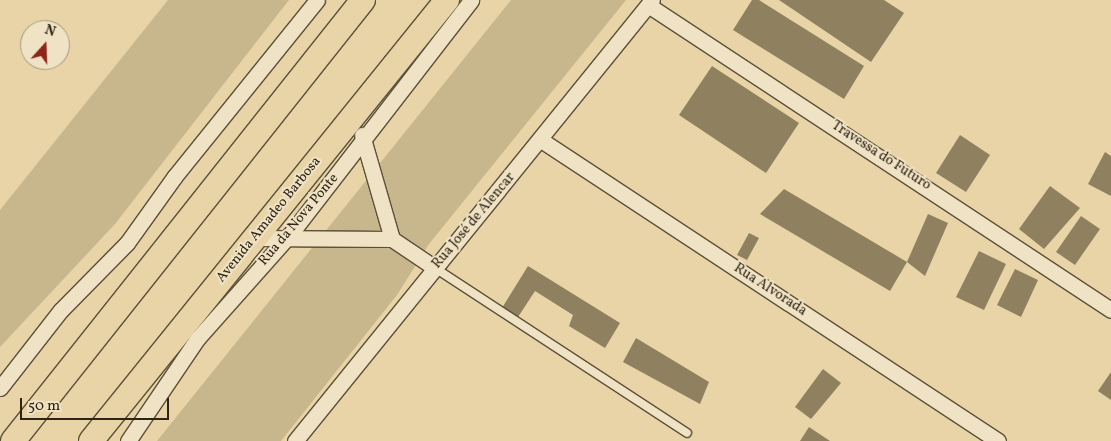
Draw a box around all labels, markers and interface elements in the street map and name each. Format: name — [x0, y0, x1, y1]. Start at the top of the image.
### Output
north arrow — [20, 20, 70, 70]
text: N — [42, 21, 58, 42]
street label: Travessa do Futuro — [828, 118, 934, 194]
street label: Avenida Amadeo Barbosa — [213, 154, 325, 286]
street label: Rua José de Alencar — [429, 170, 519, 272]
street label: Rua da Nova Ponte — [256, 171, 342, 269]
street label: Rua Alvorada — [730, 260, 810, 320]
scale bar — [22, 388, 171, 420]
text: 50 m — [28, 396, 60, 417]

